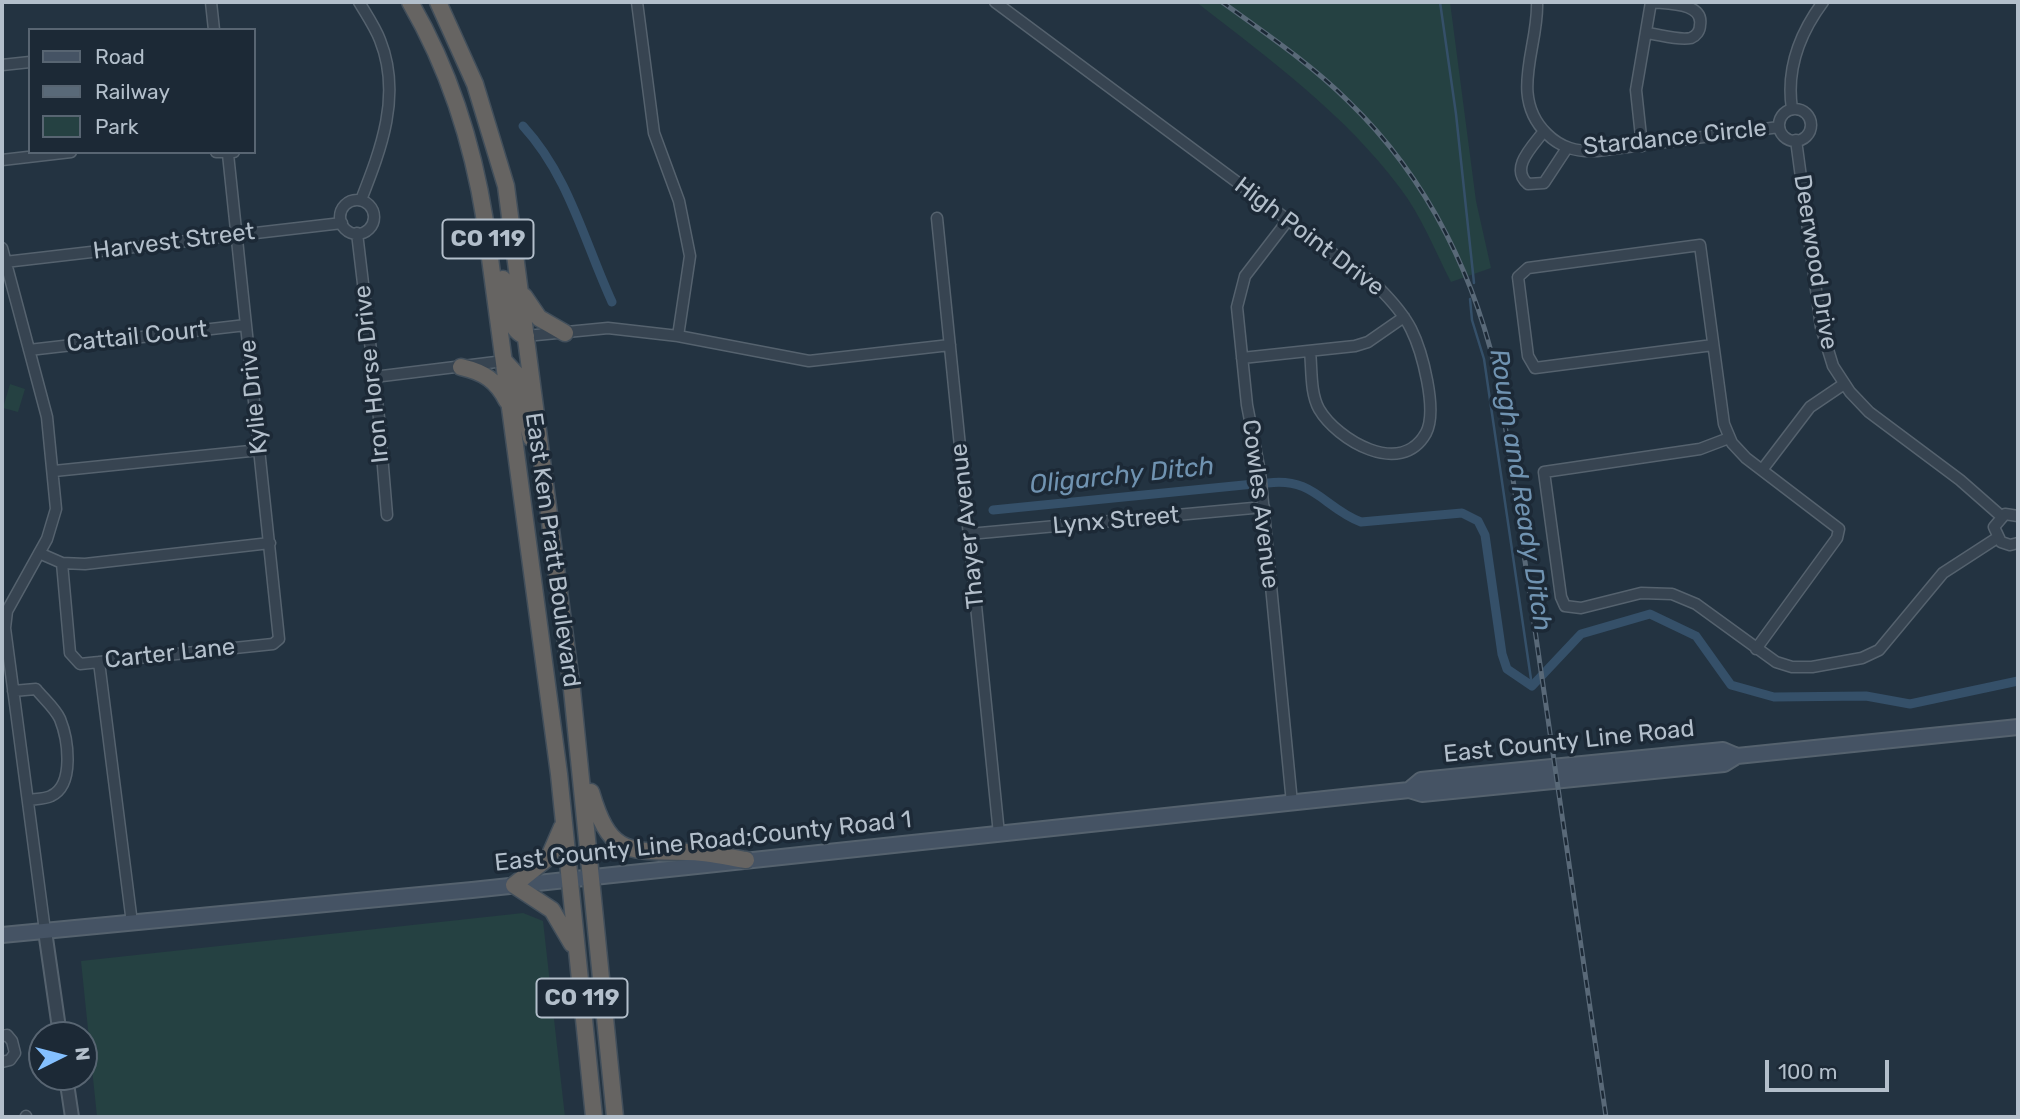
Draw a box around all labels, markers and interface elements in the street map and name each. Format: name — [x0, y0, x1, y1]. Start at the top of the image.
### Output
legend — [28, 28, 256, 154]
text: Road — [95, 44, 145, 69]
text: Railway — [95, 79, 170, 104]
text: Park — [95, 114, 139, 139]
street label: Stardance Circle — [1582, 114, 1768, 162]
street label: High Point Drive — [1228, 171, 1390, 303]
street label: Deerwood Drive — [1787, 172, 1843, 352]
street label: Harvest Street — [92, 218, 256, 266]
road number: CO 119 — [442, 220, 534, 258]
street label: Iron Horse Drive — [348, 283, 396, 465]
street label: Cattail Court — [65, 315, 209, 359]
street label: Kylie Drive — [234, 338, 274, 456]
water label: Rough and Ready Ditch — [1482, 347, 1558, 633]
street label: East Ken Pratt Boulevard — [518, 411, 586, 689]
street label: Cowles Avenue — [1235, 418, 1285, 590]
street label: Thayer Avenue — [945, 442, 991, 610]
water label: Oligarchy Ditch — [1028, 451, 1216, 501]
street label: Lynx Street — [1051, 501, 1181, 541]
street label: Carter Lane — [103, 633, 237, 675]
street label: East County Line Road — [1442, 714, 1696, 770]
street label: East County Line Road;County Road 1 — [493, 806, 913, 878]
road number: CO 119 — [536, 979, 628, 1018]
north arrow — [28, 1021, 98, 1091]
text: N — [70, 1046, 95, 1062]
scale bar — [1768, 1046, 1892, 1090]
text: 100 m — [1778, 1059, 1837, 1084]

